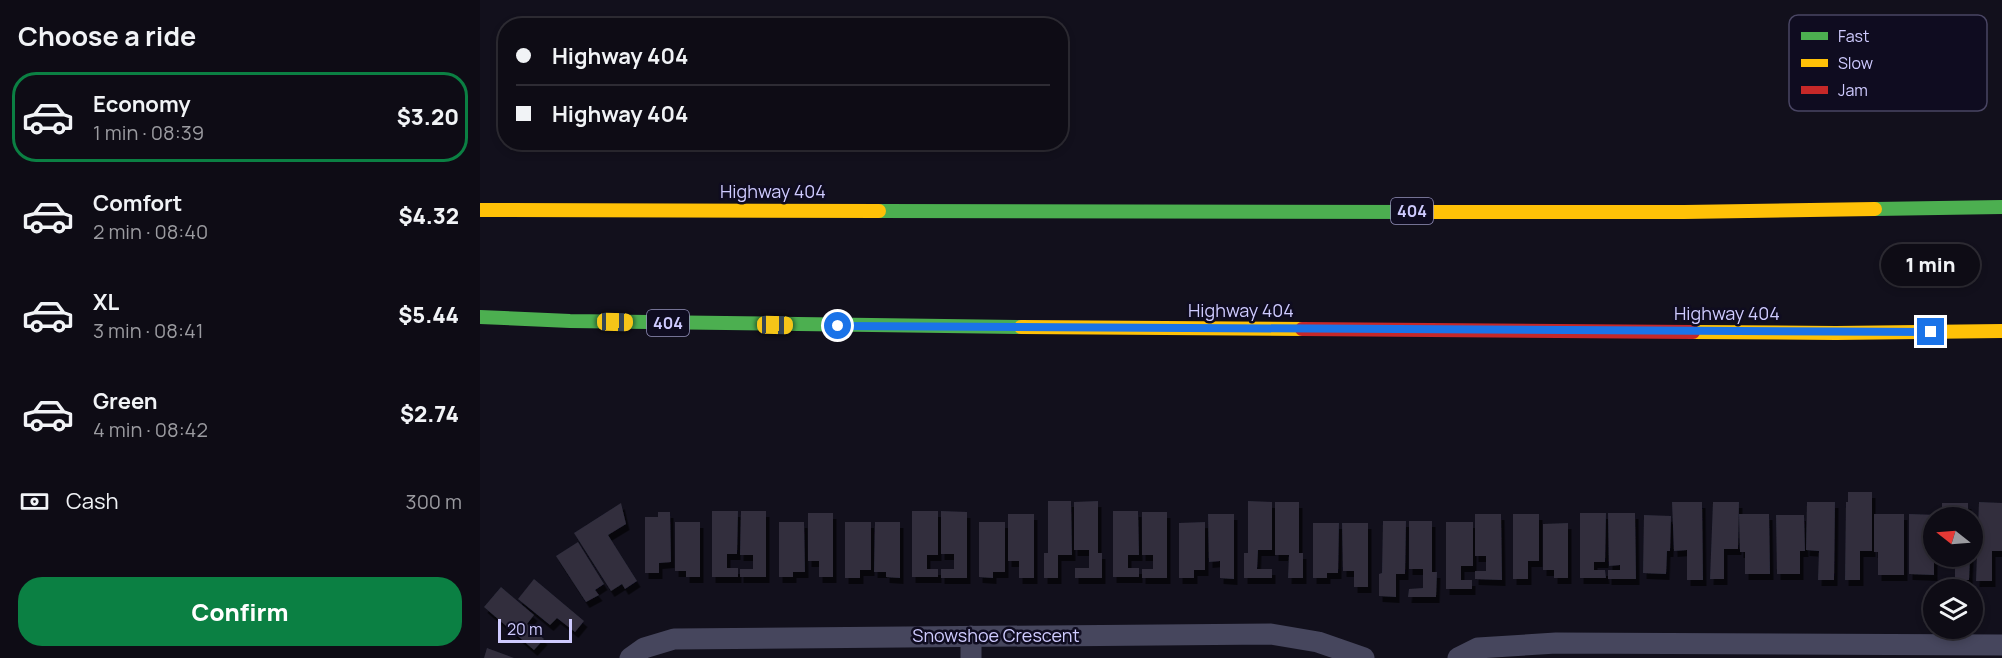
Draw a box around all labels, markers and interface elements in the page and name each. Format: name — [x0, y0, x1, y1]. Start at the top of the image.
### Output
legend — [1789, 15, 1987, 111]
text: Choose a ride — [18, 17, 196, 54]
text: Fast — [1838, 25, 1869, 47]
text: Highway 404 — [552, 41, 688, 71]
text: Slow — [1838, 52, 1873, 74]
text: Jam — [1838, 79, 1868, 101]
text: Economy — [93, 89, 191, 119]
icon: car — [21, 90, 75, 144]
text: Highway 404 — [552, 99, 688, 129]
text: $3.20 — [397, 102, 459, 132]
text: 1 min · 08:39 — [93, 119, 204, 146]
street label: Highway 404 — [720, 179, 826, 203]
text: Comfort — [93, 188, 182, 218]
icon: car — [21, 189, 75, 243]
road number: 404 — [1391, 198, 1433, 224]
text: $4.32 — [398, 201, 459, 231]
text: 2 min · 08:40 — [93, 218, 208, 245]
callout: 1 min — [1882, 245, 1980, 287]
text: 1 min — [1905, 251, 1956, 278]
text: XL — [93, 287, 119, 317]
icon: car — [21, 288, 75, 342]
street label: Highway 404 — [1188, 298, 1294, 322]
text: $5.44 — [398, 300, 459, 330]
street label: Highway 404 — [1674, 301, 1780, 325]
road number: 404 — [647, 310, 689, 336]
route start — [824, 312, 851, 339]
car — [597, 313, 633, 331]
car — [757, 316, 793, 334]
text: 3 min · 08:41 — [93, 317, 203, 344]
route end — [1917, 318, 1944, 345]
text: Green — [93, 386, 158, 416]
icon: car — [21, 387, 75, 441]
text: $2.74 — [400, 399, 459, 429]
text: 4 min · 08:42 — [93, 416, 208, 443]
icon: cash — [18, 485, 51, 518]
text: Cash — [66, 486, 119, 516]
text: 300 m — [406, 488, 462, 515]
north arrow — [1923, 507, 1983, 567]
map controls — [1923, 507, 1983, 639]
button: Confirm — [18, 577, 462, 646]
button: layers — [1923, 579, 1983, 639]
scale bar — [498, 616, 572, 644]
text: 20 m — [507, 618, 543, 640]
street label: Snowshoe Crescent — [912, 623, 1080, 647]

